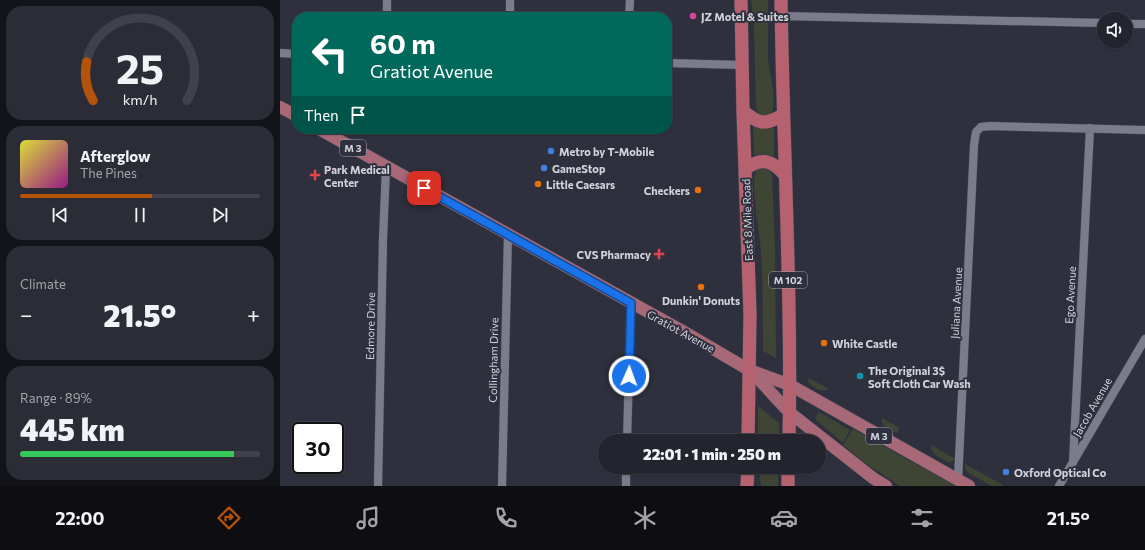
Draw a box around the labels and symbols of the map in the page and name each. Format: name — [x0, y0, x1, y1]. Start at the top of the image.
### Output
place label: JZ Motel & Suites — [701, 10, 789, 24]
marker: JZ Motel & Suites — [688, 11, 698, 21]
road number: M 3 — [340, 140, 366, 156]
place label: Metro by T-Mobile — [559, 145, 654, 158]
marker: Metro by T-Mobile — [546, 146, 556, 156]
place label: GameStop — [552, 162, 606, 175]
place label: Park Medical Center — [324, 163, 390, 189]
marker: GameStop — [539, 163, 549, 173]
marker: Park Medical Center — [309, 169, 321, 181]
pin — [407, 171, 441, 205]
place label: Little Caesars — [546, 178, 615, 191]
marker: Little Caesars — [533, 179, 543, 189]
street label: East 8 Mile Road — [739, 179, 755, 261]
place label: Checkers — [644, 184, 690, 197]
marker: Checkers — [693, 185, 703, 195]
place label: CVS Pharmacy — [577, 248, 651, 261]
marker: CVS Pharmacy — [654, 249, 664, 259]
street label: Ego Avenue — [1062, 266, 1078, 324]
street label: Juliana Avenue — [948, 267, 965, 339]
road number: M 102 — [769, 272, 807, 288]
marker: Dunkin' Donuts — [696, 282, 706, 292]
street label: Edmore Drive — [363, 292, 377, 360]
place label: Dunkin' Donuts — [662, 294, 740, 307]
street label: Gratiot Avenue — [645, 307, 717, 355]
street label: Collingham Drive — [486, 317, 500, 403]
place label: White Castle — [832, 337, 897, 350]
marker: White Castle — [819, 338, 829, 348]
position arrow — [608, 355, 650, 397]
place label: The Original 3$ Soft Cloth Car Wash — [868, 364, 971, 390]
marker: The Original 3$ Soft Cloth Car Wash — [855, 371, 865, 381]
street label: Jacob Avenue — [1070, 375, 1115, 439]
speed limit sign: 30 — [292, 422, 344, 474]
road number: M 3 — [866, 428, 892, 444]
place label: Oxford Optical Co — [1014, 466, 1107, 479]
marker: Oxford Optical Co — [1001, 467, 1011, 477]

